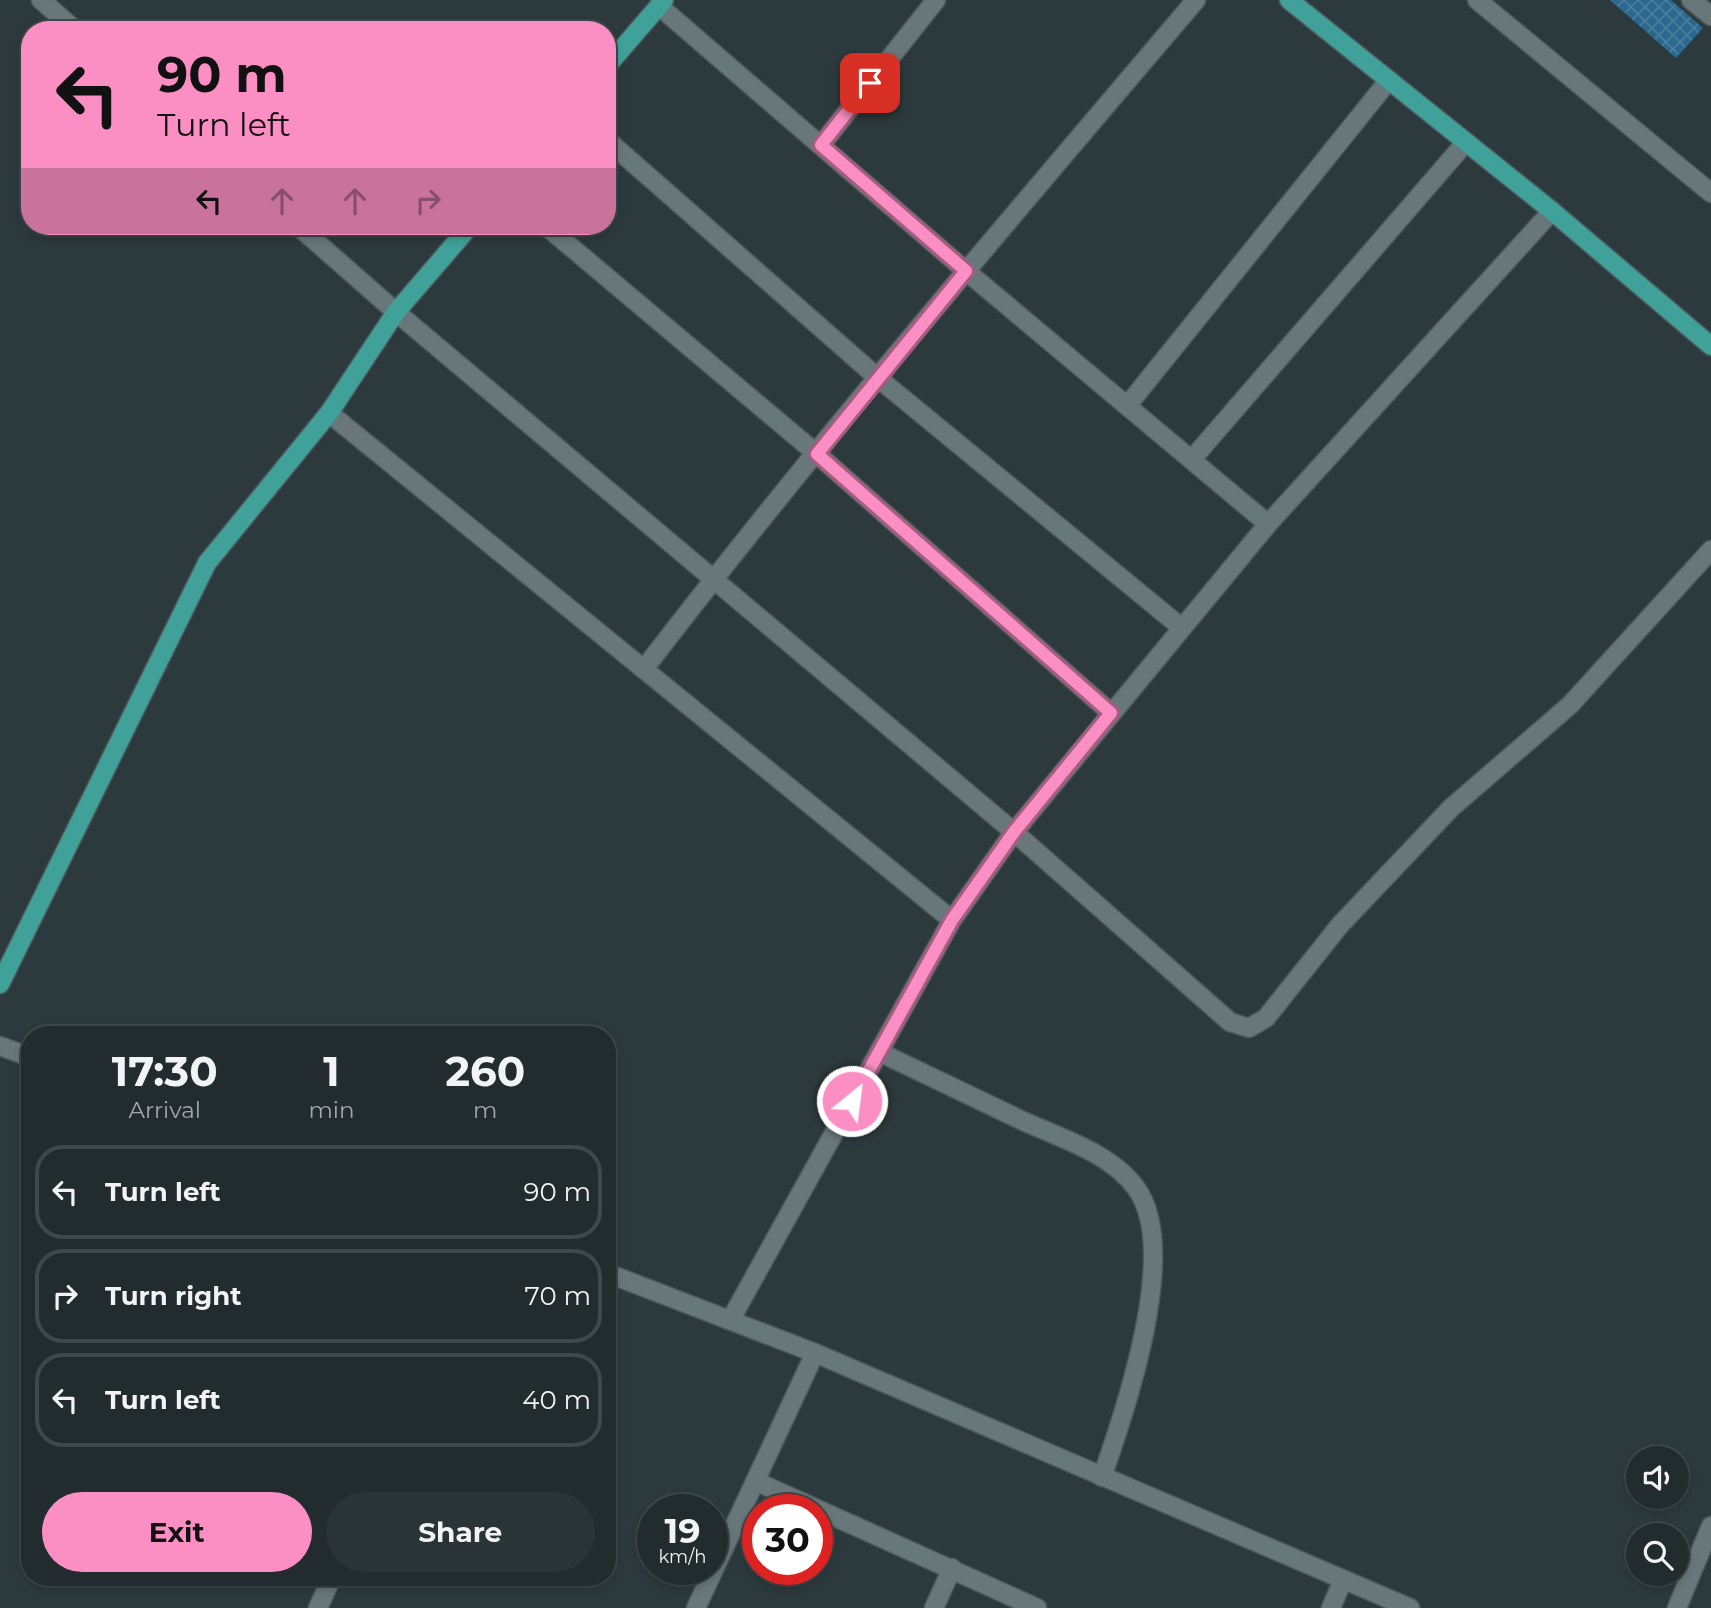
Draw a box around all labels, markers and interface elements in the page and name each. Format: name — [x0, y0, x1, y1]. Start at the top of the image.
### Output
text: 90 m — [157, 45, 287, 104]
icon: left — [42, 49, 133, 140]
pin — [840, 53, 900, 113]
icon: arrive — [851, 64, 889, 102]
text: Turn left — [157, 105, 291, 144]
icon: left — [190, 182, 228, 220]
icon: ahead — [263, 182, 301, 220]
icon: ahead — [336, 182, 374, 220]
icon: right — [409, 182, 447, 220]
text: 17:30 — [112, 1045, 218, 1097]
text: 1 — [323, 1045, 340, 1097]
text: 260 — [445, 1045, 525, 1097]
position arrow — [815, 1064, 889, 1138]
text: Arrival — [128, 1096, 201, 1124]
text: min — [308, 1096, 355, 1124]
text: m — [473, 1096, 497, 1124]
icon: left — [46, 1173, 84, 1211]
text: Turn left — [105, 1176, 221, 1208]
text: 90 m — [524, 1176, 591, 1208]
icon: right — [46, 1277, 84, 1315]
text: Turn right — [105, 1280, 241, 1312]
text: 70 m — [525, 1280, 591, 1312]
icon: left — [46, 1381, 84, 1419]
text: Turn left — [105, 1384, 221, 1416]
text: 40 m — [522, 1384, 591, 1416]
map controls — [1626, 1446, 1689, 1586]
button: sound — [1626, 1446, 1689, 1509]
button: Exit — [42, 1492, 312, 1572]
button: Share — [326, 1492, 595, 1572]
speed limit sign: 30 — [742, 1494, 833, 1585]
text: 19 — [664, 1509, 701, 1552]
button: search — [1626, 1523, 1689, 1586]
text: km/h — [658, 1546, 707, 1568]

